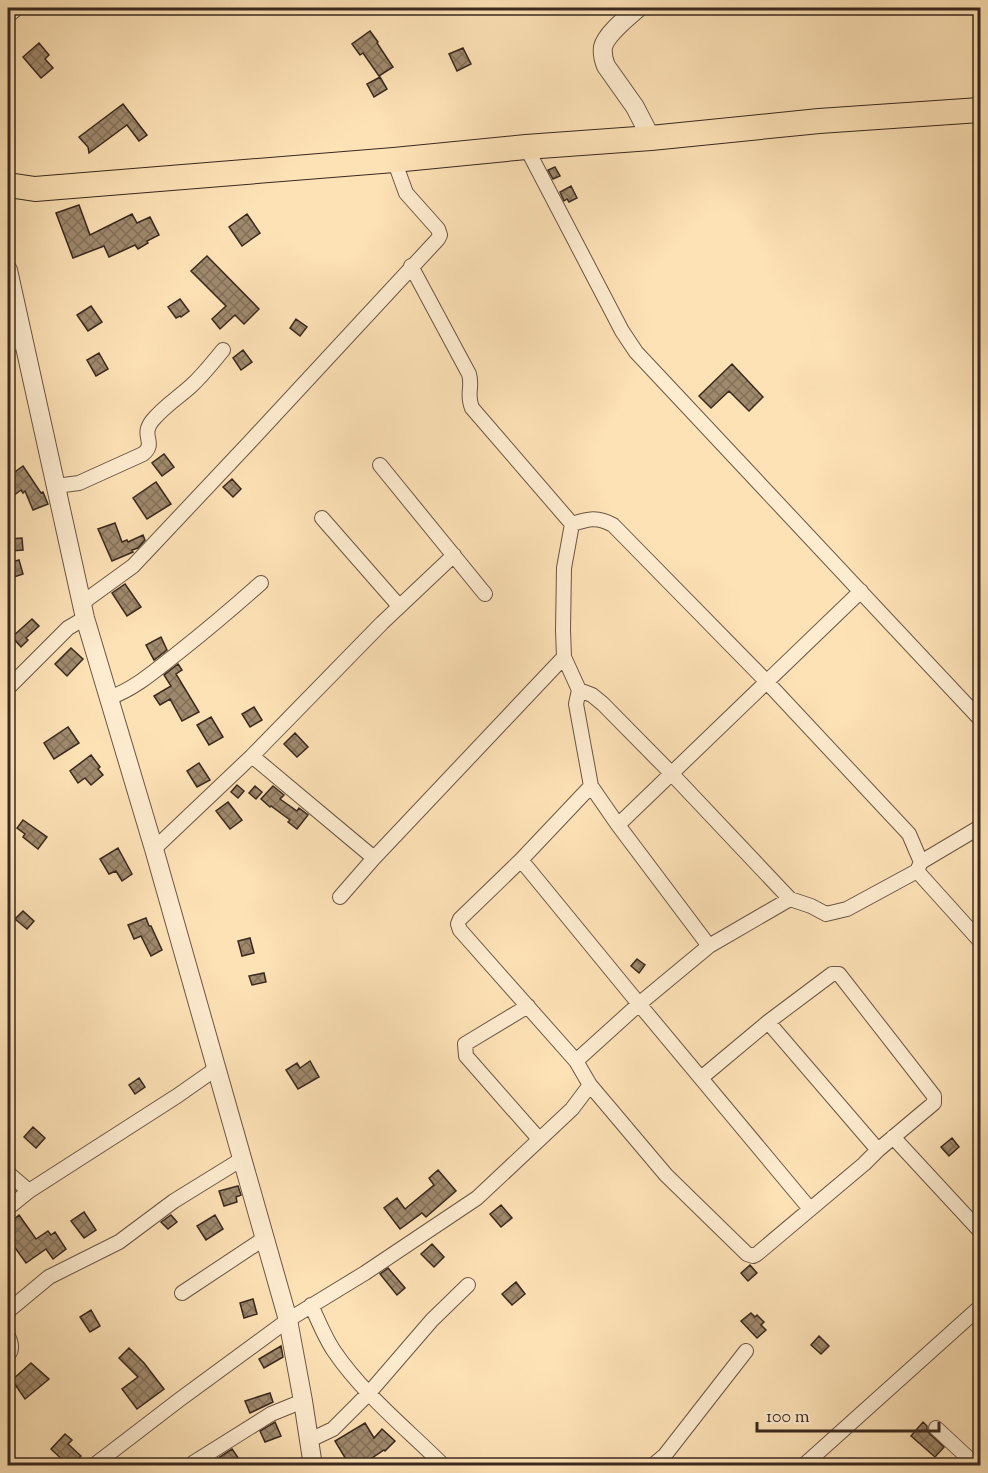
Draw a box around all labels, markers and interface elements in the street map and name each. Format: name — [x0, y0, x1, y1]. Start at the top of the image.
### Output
scale bar — [757, 1395, 938, 1433]
text: 100 m — [766, 1405, 810, 1431]

